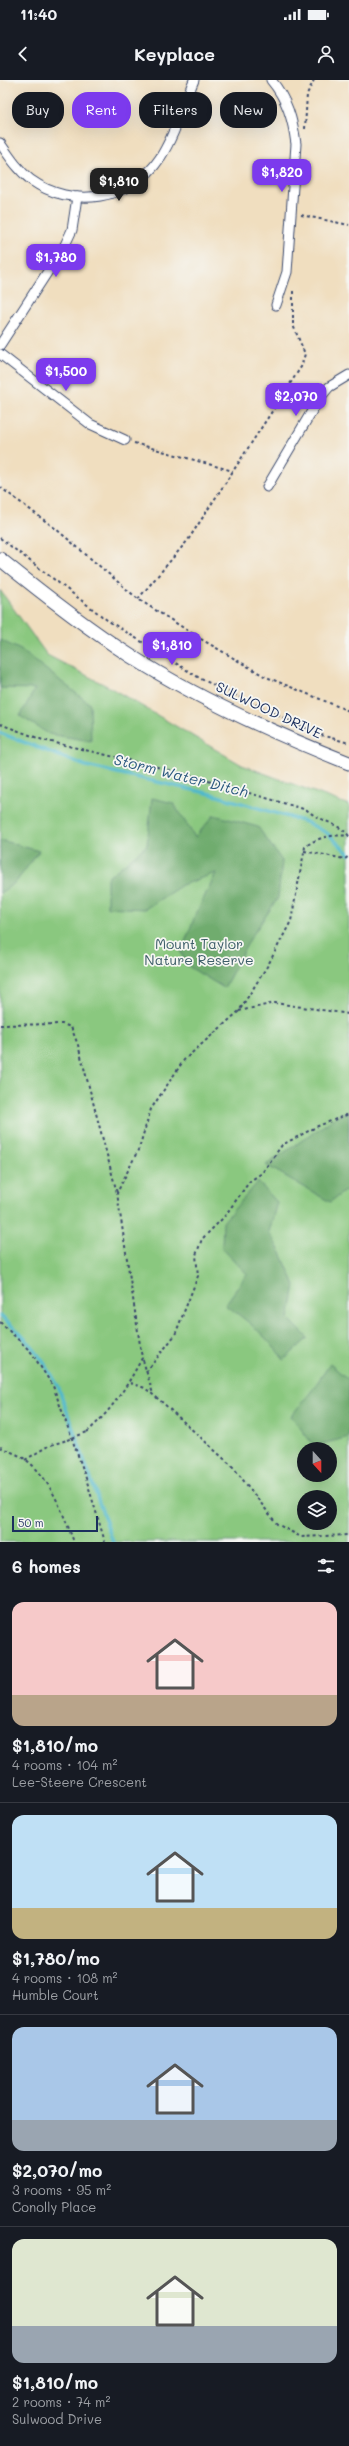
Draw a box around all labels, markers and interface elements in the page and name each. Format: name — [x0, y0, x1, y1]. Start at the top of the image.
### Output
text: 11:40 — [20, 4, 57, 24]
text: Keyplace — [134, 42, 215, 66]
icon: back — [12, 43, 34, 65]
icon: person — [315, 43, 337, 65]
chip: Buy — [12, 92, 64, 128]
chip: Rent — [72, 92, 131, 128]
chip: Filters — [139, 92, 212, 128]
chip: New — [220, 92, 277, 128]
pin: $1,820 — [249, 159, 315, 193]
text: $1,820 — [261, 163, 303, 180]
pin: $1,810 — [86, 168, 152, 202]
text: $1,810 — [99, 172, 139, 189]
pin: $1,780 — [23, 244, 89, 278]
text: $1,780 — [35, 248, 77, 265]
pin: $1,500 — [33, 358, 99, 392]
text: $1,500 — [45, 362, 87, 379]
pin: $2,070 — [263, 383, 329, 417]
text: $2,070 — [274, 387, 318, 404]
pin: $1,810 — [139, 632, 205, 666]
text: $1,810 — [152, 636, 192, 653]
street label: SULWOOD DRIVE — [213, 677, 325, 742]
water label: Storm Water Ditch — [112, 749, 250, 801]
park label: Mount Taylor Nature Reserve — [144, 934, 254, 969]
north arrow — [297, 1442, 337, 1482]
map controls — [297, 1442, 337, 1530]
button: layers — [297, 1490, 337, 1530]
scale bar — [12, 1514, 98, 1533]
text: 50 m — [18, 1515, 44, 1530]
text: 6 homes — [12, 1555, 81, 1577]
icon: filters — [315, 1555, 337, 1577]
icon: home — [139, 1628, 211, 1700]
text: $1,810/mo — [12, 1734, 98, 1756]
text: 4 rooms · 104 m² — [12, 1756, 117, 1773]
text: Lee-Steere Crescent — [12, 1773, 147, 1790]
icon: home — [139, 1841, 211, 1913]
text: $1,780/mo — [12, 1947, 100, 1969]
text: 4 rooms · 108 m² — [12, 1969, 118, 1986]
text: Humble Court — [12, 1986, 99, 2003]
icon: home — [139, 2053, 211, 2125]
text: $2,070/mo — [12, 2159, 102, 2181]
text: 3 rooms · 95 m² — [12, 2181, 111, 2198]
text: Conolly Place — [12, 2198, 96, 2215]
icon: home — [139, 2265, 211, 2337]
text: $1,810/mo — [12, 2371, 98, 2393]
text: 2 rooms · 74 m² — [12, 2393, 110, 2410]
text: Sulwood Drive — [12, 2410, 102, 2427]

